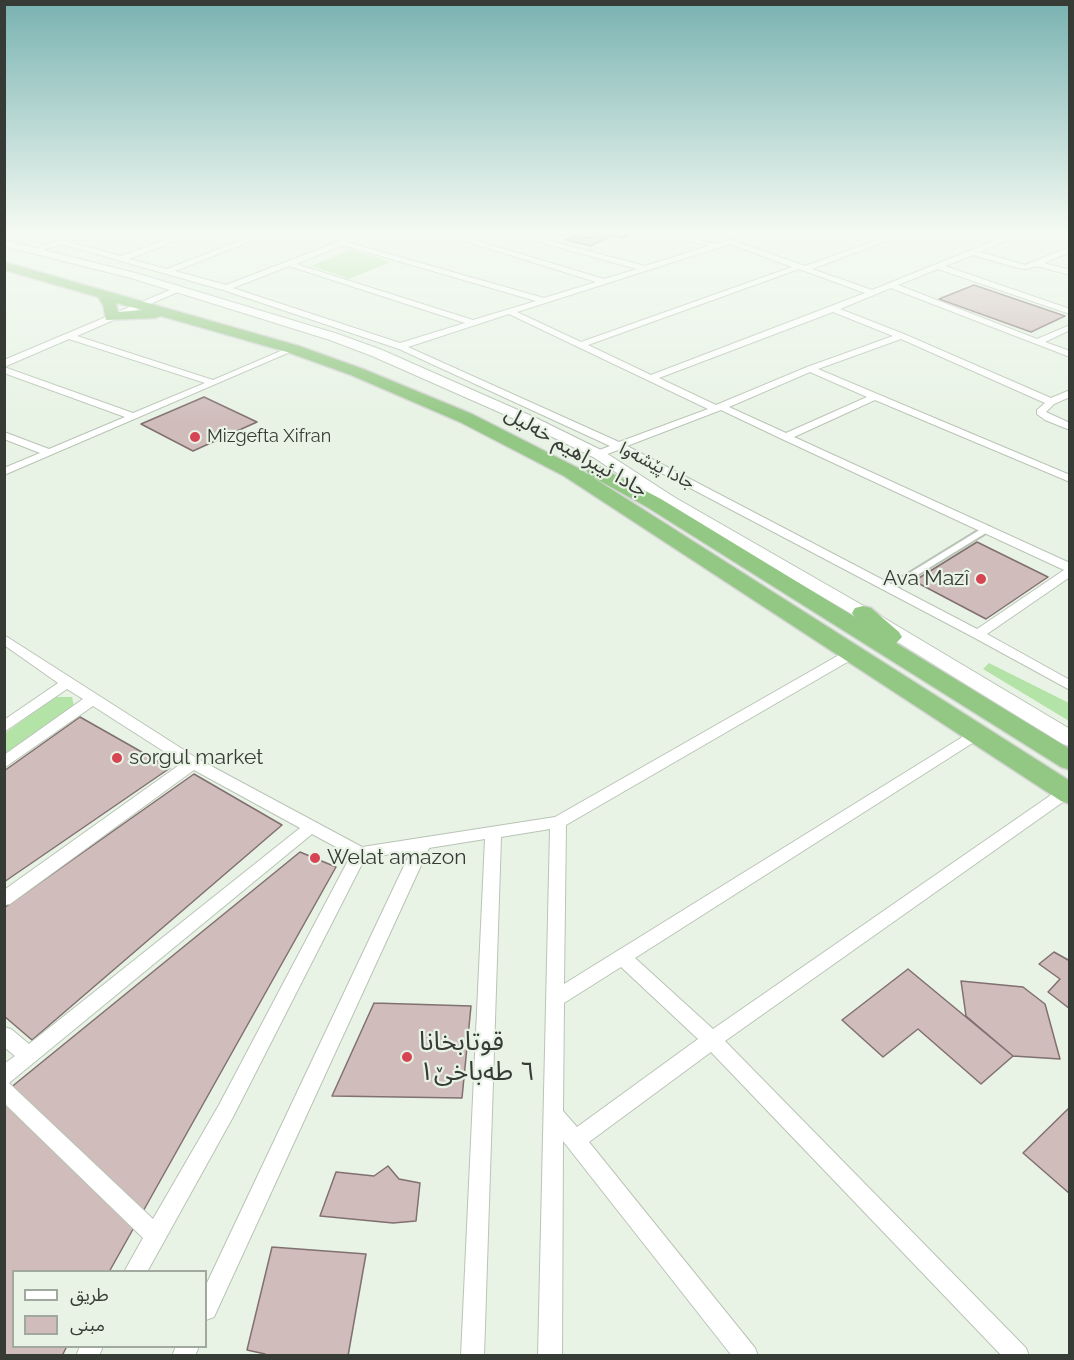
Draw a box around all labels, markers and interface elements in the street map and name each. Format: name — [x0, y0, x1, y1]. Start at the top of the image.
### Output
street label: جادا ئیبراهیم خەلیل — [500, 401, 652, 503]
place label: Mizgefta Xifran — [207, 426, 331, 448]
marker: Mizgefta Xifran — [188, 430, 202, 444]
street label: جادا پێشەوا — [616, 438, 698, 494]
place label: Ava Mazî — [883, 566, 969, 592]
marker: Ava Mazî — [974, 572, 988, 586]
place label: sorgul market — [129, 745, 263, 771]
marker: sorgul market — [110, 751, 124, 765]
place label: Welat amazon — [327, 845, 466, 871]
marker: Welat amazon — [308, 851, 322, 865]
place label: قوتابخانا ۱٦ طەباخێ — [419, 1026, 535, 1088]
marker: قوتابخانا ۱٦ طەباخێ — [400, 1050, 414, 1064]
legend — [12, 1270, 207, 1348]
text: طريق — [70, 1284, 109, 1305]
text: مبنى — [70, 1314, 105, 1335]

